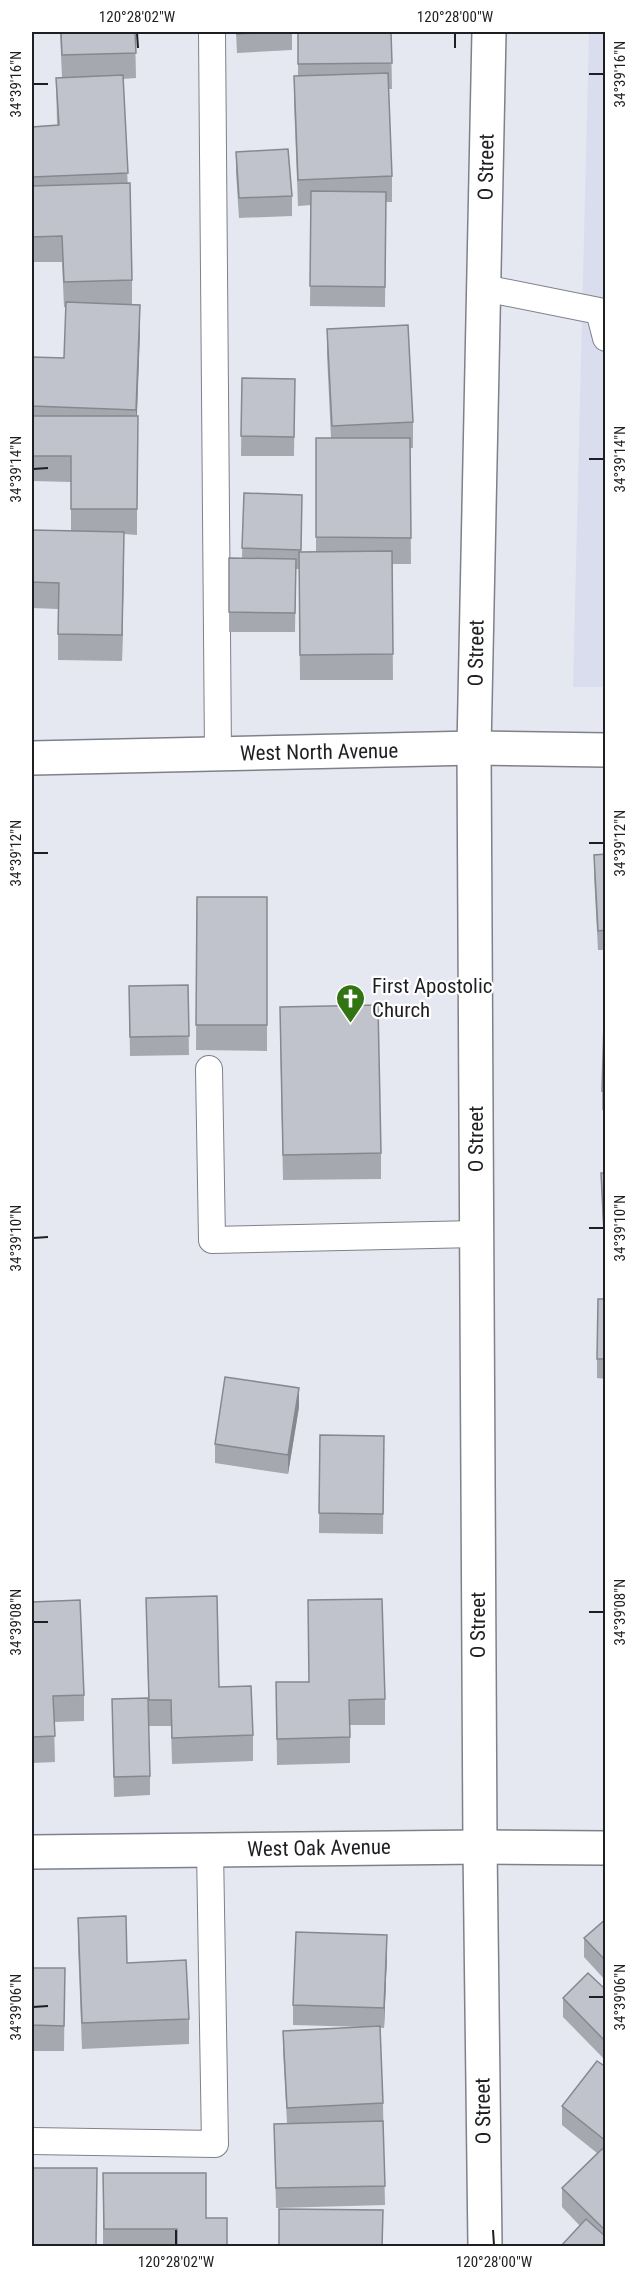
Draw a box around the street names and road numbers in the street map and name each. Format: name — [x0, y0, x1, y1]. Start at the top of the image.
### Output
street label: O Street — [473, 133, 499, 201]
street label: O Street — [463, 619, 489, 687]
street label: West North Avenue — [240, 739, 398, 765]
street label: O Street — [464, 1106, 488, 1172]
street label: O Street — [466, 1592, 490, 1658]
street label: West Oak Avenue — [247, 1835, 391, 1861]
street label: O Street — [470, 2077, 496, 2145]

